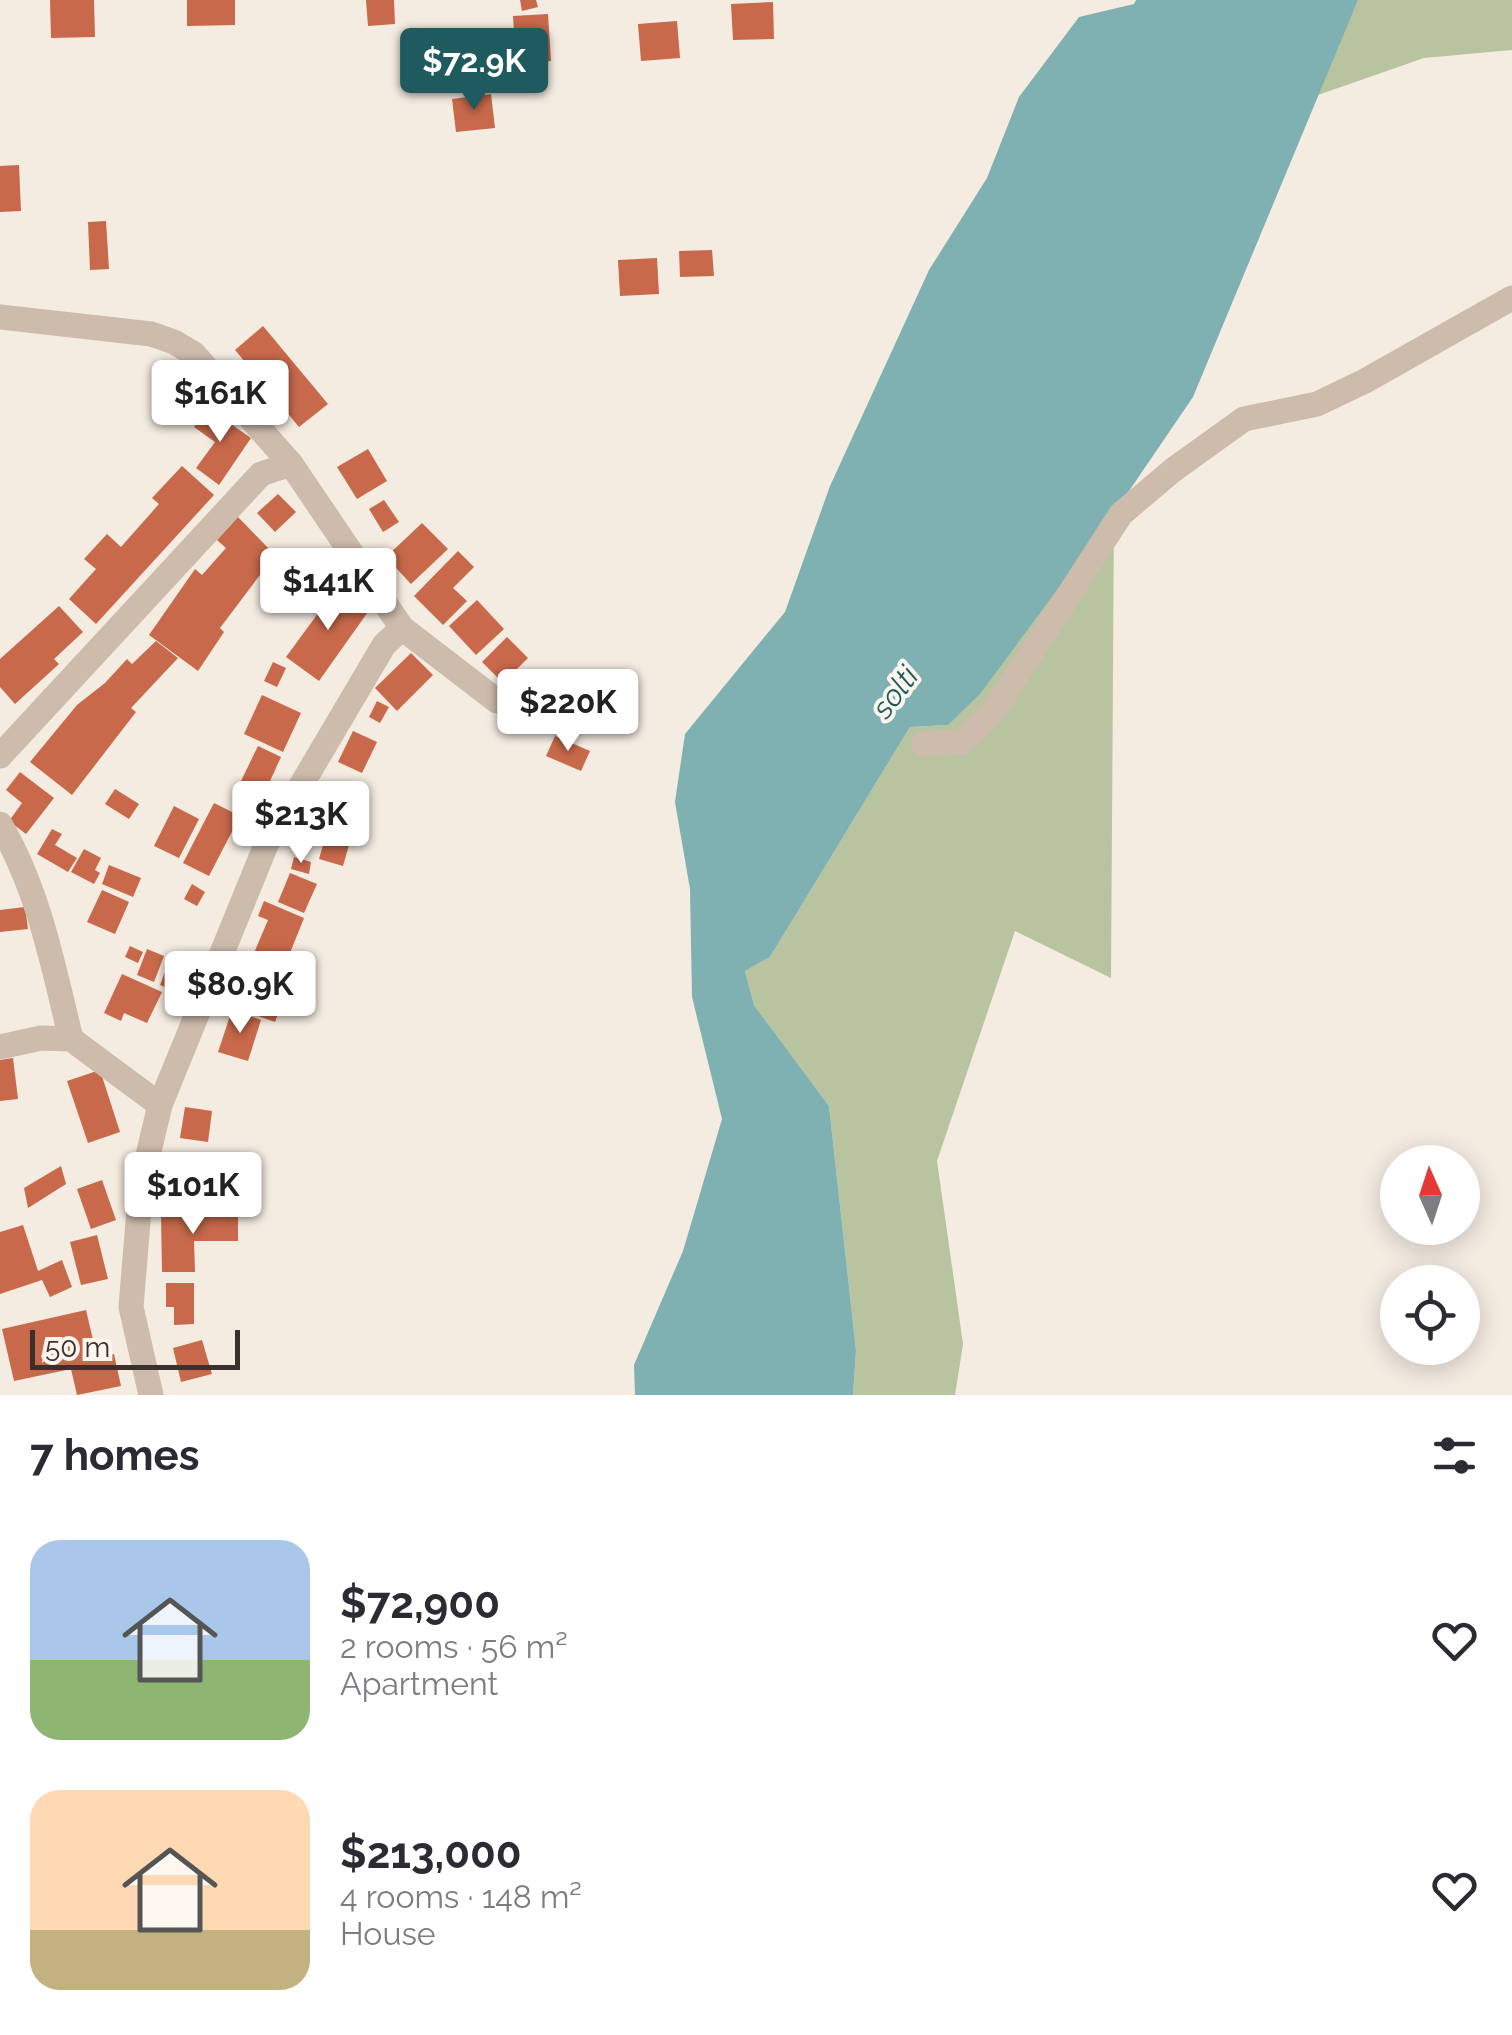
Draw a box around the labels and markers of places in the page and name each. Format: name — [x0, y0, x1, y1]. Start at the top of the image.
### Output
pin: $72.9K — [393, 28, 555, 113]
pin: $161K — [150, 360, 290, 445]
pin: $141K — [258, 548, 398, 633]
pin: $220K — [498, 669, 638, 754]
pin: $213K — [231, 781, 371, 866]
pin: $80.9K — [159, 951, 321, 1036]
pin: $101K — [123, 1152, 263, 1237]

